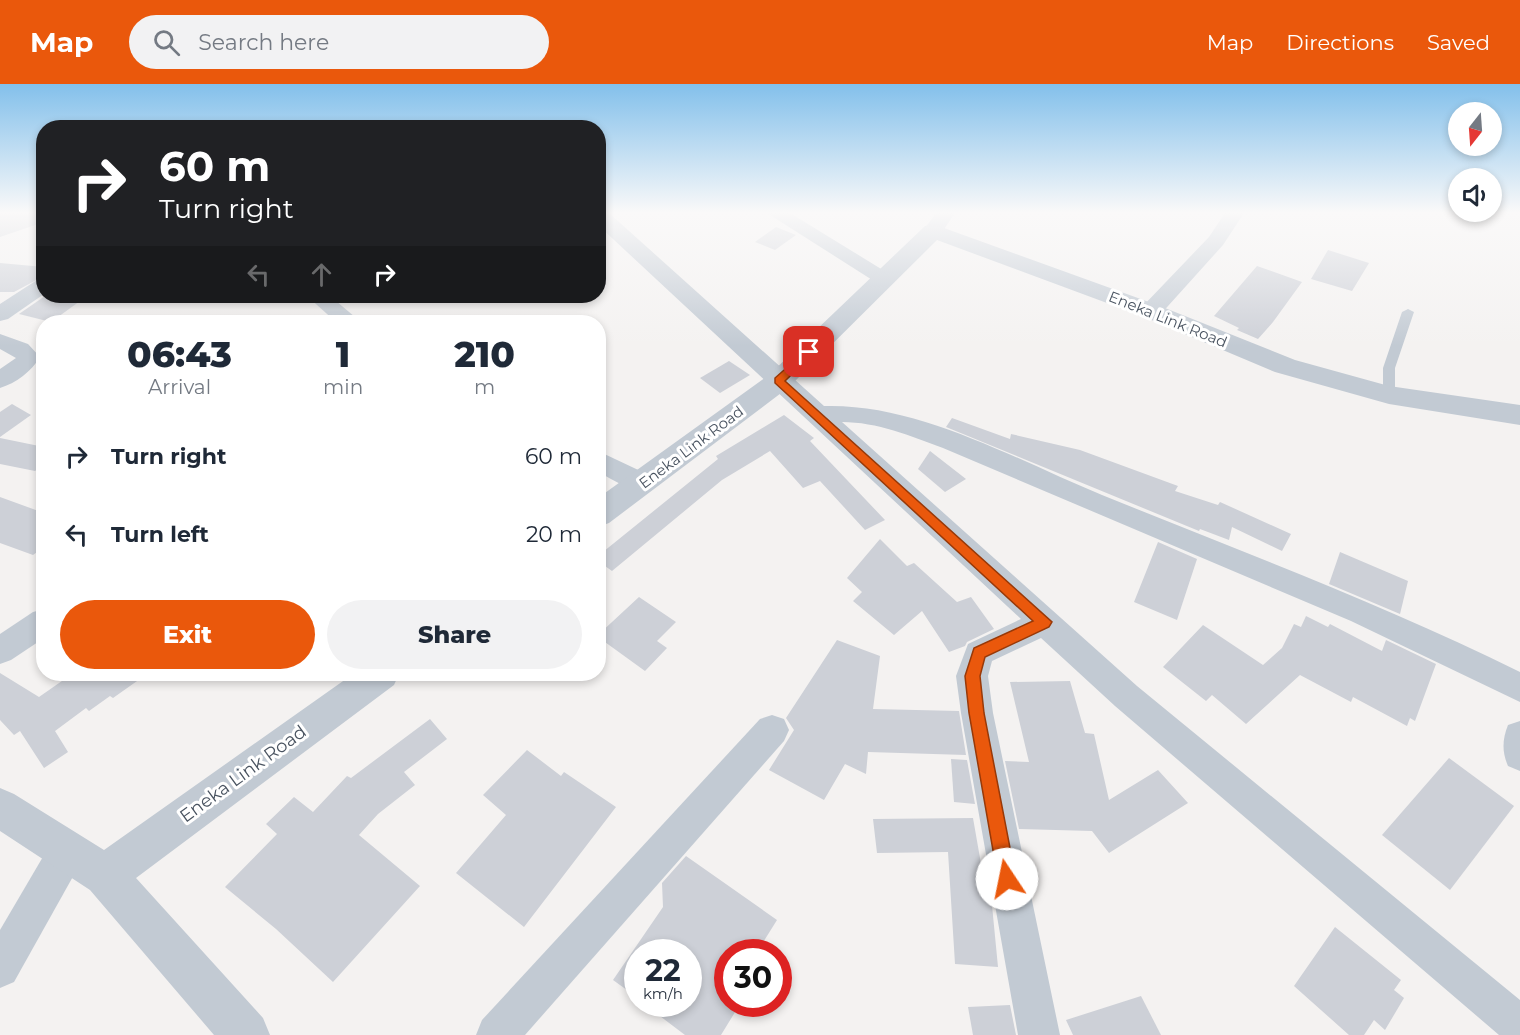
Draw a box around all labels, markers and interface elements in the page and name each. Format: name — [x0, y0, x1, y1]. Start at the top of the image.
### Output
search box — [129, 15, 549, 69]
text: Map — [30, 25, 93, 59]
icon: search — [150, 26, 183, 59]
text: Search here — [198, 29, 329, 56]
text: Map — [1207, 30, 1253, 55]
text: Directions — [1286, 30, 1394, 55]
text: Saved — [1427, 30, 1490, 55]
north arrow — [1448, 102, 1502, 156]
map controls — [1448, 102, 1502, 222]
text: 60 m — [159, 140, 270, 192]
icon: right — [60, 144, 138, 222]
button: sound — [1448, 168, 1502, 222]
text: Turn right — [159, 192, 294, 225]
icon: left — [242, 258, 275, 291]
icon: ahead — [305, 258, 338, 291]
icon: right — [368, 258, 401, 291]
street label: Eneka Link Road — [1106, 287, 1230, 351]
pin — [783, 326, 834, 377]
text: 06:43 — [127, 332, 232, 376]
text: 1 — [336, 332, 350, 376]
text: 210 — [454, 332, 515, 376]
icon: arrive — [792, 335, 825, 368]
text: Arrival — [148, 375, 211, 399]
text: min — [323, 375, 363, 399]
text: m — [474, 375, 495, 399]
street label: Eneka Link Road — [635, 402, 747, 492]
icon: right — [60, 440, 93, 473]
text: Turn right — [111, 443, 226, 470]
text: 60 m — [525, 443, 582, 470]
icon: left — [60, 518, 93, 551]
text: Turn left — [111, 521, 209, 548]
text: 20 m — [526, 521, 582, 548]
button: Exit — [60, 600, 315, 669]
button: Share — [327, 600, 582, 669]
street label: Eneka Link Road — [175, 721, 311, 827]
position arrow — [975, 847, 1039, 911]
speed limit sign: 30 — [714, 939, 792, 1017]
text: 22 — [645, 952, 681, 989]
text: km/h — [643, 984, 683, 1003]

